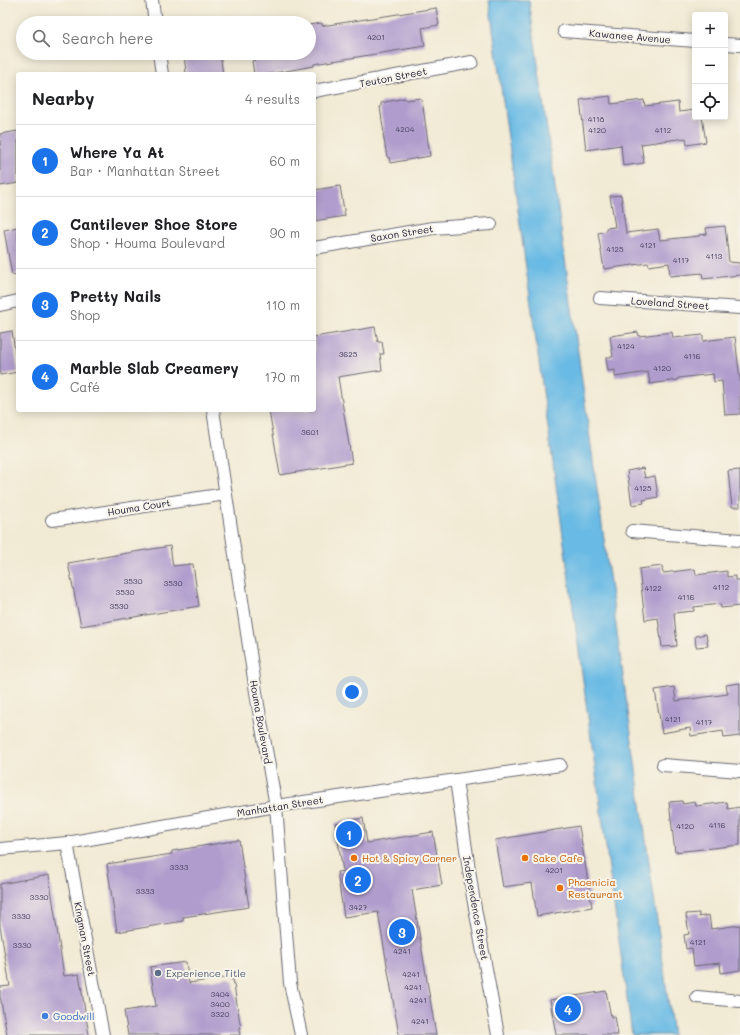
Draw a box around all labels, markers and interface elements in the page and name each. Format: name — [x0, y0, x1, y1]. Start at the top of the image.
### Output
map controls — [692, 12, 728, 120]
button: + — [692, 12, 728, 48]
search box — [16, 16, 316, 60]
street label: Kawanee Avenue — [589, 25, 671, 47]
icon: search — [30, 27, 52, 49]
text: Search here — [62, 28, 153, 48]
house number: 4201 — [367, 32, 385, 42]
button: − — [692, 48, 728, 84]
street label: Teuton Street — [358, 64, 428, 90]
button: locate — [692, 84, 728, 120]
text: Nearby — [32, 87, 94, 109]
text: 4 results — [245, 90, 300, 107]
house number: 4118 — [588, 114, 604, 124]
house number: 4204 — [396, 124, 415, 134]
house number: 4120 — [588, 125, 606, 135]
house number: 4112 — [655, 125, 671, 135]
text: Where Ya At — [70, 142, 164, 162]
text: 1 — [42, 152, 48, 169]
text: 60 m — [270, 152, 300, 169]
text: Bar · Manhattan Street — [70, 162, 220, 179]
text: Cantilever Shoe Store — [70, 214, 237, 234]
street label: Saxon Street — [370, 221, 434, 245]
text: 2 — [41, 224, 49, 241]
text: 90 m — [270, 224, 300, 241]
text: Shop · Houma Boulevard — [70, 234, 225, 251]
house number: 4121 — [640, 240, 656, 250]
house number: 4125 — [606, 244, 624, 254]
house number: 4113 — [706, 251, 723, 261]
house number: 4117 — [673, 255, 690, 265]
text: Pretty Nails — [70, 286, 161, 306]
street label: Loveland Street — [630, 293, 710, 313]
text: 3 — [41, 296, 49, 313]
text: 110 m — [266, 296, 300, 313]
text: Shop — [70, 306, 100, 323]
house number: 4124 — [617, 341, 635, 351]
house number: 3625 — [339, 349, 358, 359]
house number: 4116 — [684, 351, 701, 361]
text: Marble Slab Creamery — [70, 358, 239, 378]
house number: 4120 — [653, 363, 671, 373]
text: 4 — [41, 368, 49, 385]
text: 170 m — [264, 368, 300, 385]
text: Café — [70, 378, 100, 395]
house number: 3601 — [301, 427, 319, 437]
house number: 4125 — [634, 483, 652, 493]
street label: Houma Court — [106, 495, 172, 519]
house number: 3530 — [124, 576, 143, 586]
house number: 3530 — [164, 578, 183, 588]
house number: 4112 — [713, 582, 729, 592]
house number: 4122 — [644, 583, 662, 593]
house number: 3530 — [116, 587, 135, 597]
house number: 4116 — [678, 592, 695, 602]
house number: 3530 — [110, 601, 129, 611]
street label: Houma Boulevard — [247, 679, 275, 765]
your location — [342, 682, 362, 702]
house number: 4121 — [665, 714, 681, 724]
house number: 4117 — [696, 717, 713, 727]
street label: Manhattan Street — [236, 792, 324, 820]
pin: 1 — [336, 819, 362, 849]
house number: 4116 — [709, 820, 726, 830]
house number: 4120 — [676, 821, 694, 831]
place label: Hot & Spicy Corner — [362, 851, 457, 865]
place label: Sake Cafe — [533, 851, 583, 865]
marker: Hot & Spicy Corner — [349, 853, 359, 863]
marker: Sake Cafe — [520, 853, 530, 863]
street label: Independence Street — [460, 855, 492, 961]
house number: 3333 — [170, 862, 189, 872]
pin: 2 — [345, 865, 371, 895]
house number: 4201 — [545, 865, 563, 875]
place label: Phoenicia Restaurant — [568, 875, 623, 901]
marker: Phoenicia Restaurant — [555, 883, 565, 893]
house number: 3333 — [136, 886, 155, 896]
house number: 3330 — [30, 892, 49, 902]
street label: Kingman Street — [71, 901, 99, 977]
house number: 3427 — [349, 902, 368, 912]
house number: 3330 — [12, 911, 31, 921]
pin: 3 — [389, 917, 415, 947]
house number: 4121 — [690, 937, 706, 947]
house number: 3330 — [13, 940, 32, 950]
house number: 4241 — [393, 946, 411, 956]
place label: Experience Title — [166, 966, 246, 980]
marker: Experience Title — [153, 968, 163, 978]
house number: 4241 — [402, 969, 420, 979]
house number: 4241 — [404, 982, 422, 992]
house number: 3404 — [210, 989, 230, 999]
pin: 4 — [555, 994, 581, 1024]
house number: 4241 — [409, 995, 427, 1005]
house number: 3400 — [210, 999, 230, 1009]
place label: Goodwill — [53, 1009, 94, 1023]
house number: 3320 — [211, 1009, 229, 1019]
marker: Goodwill — [40, 1011, 50, 1021]
house number: 4241 — [411, 1016, 429, 1026]

